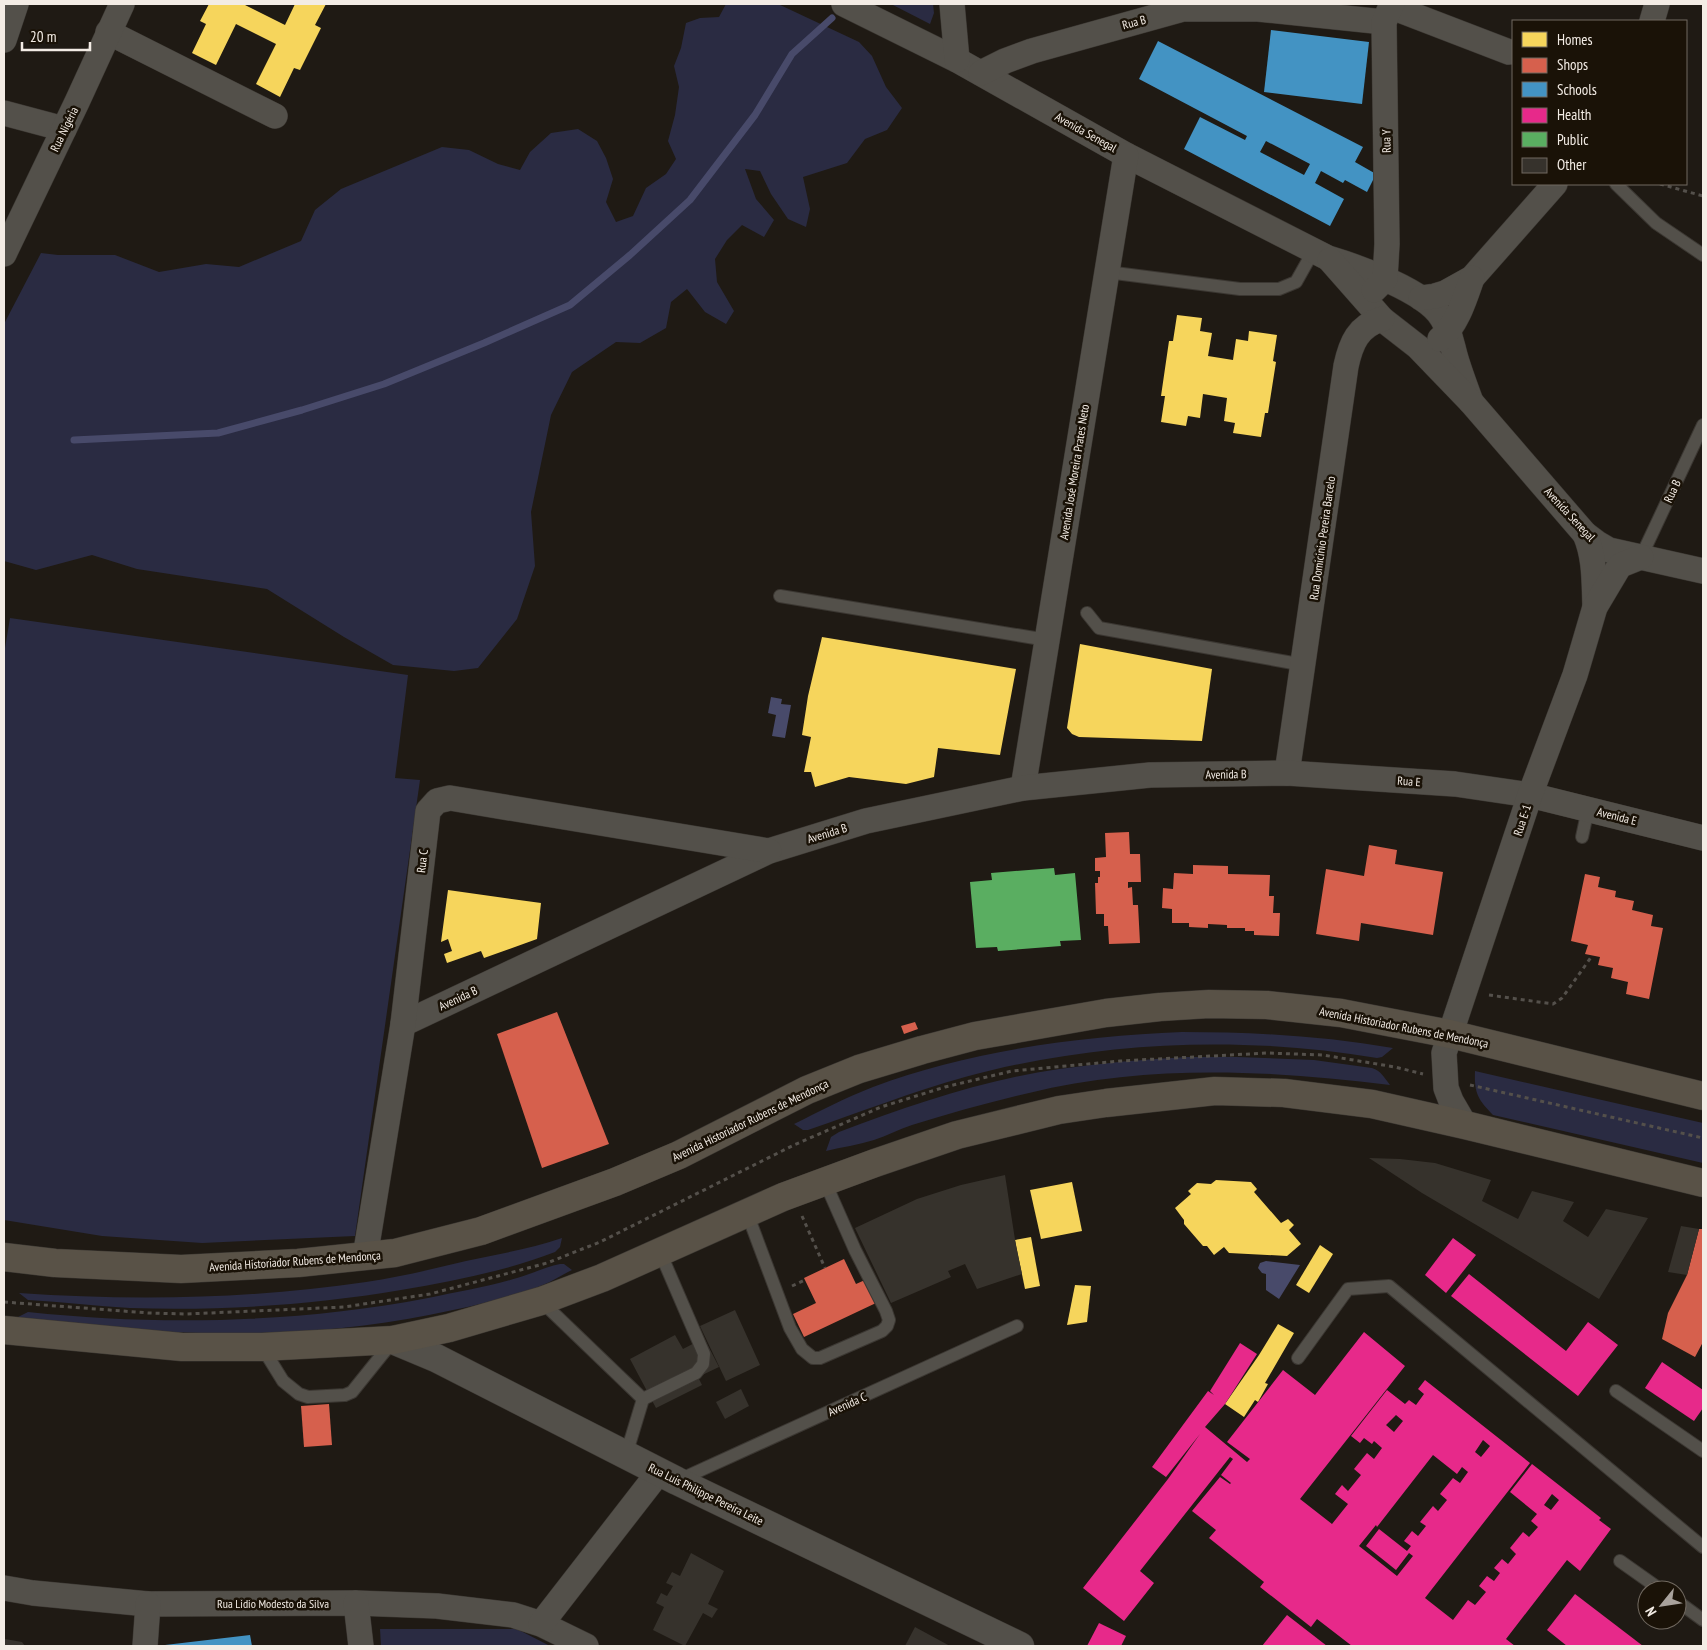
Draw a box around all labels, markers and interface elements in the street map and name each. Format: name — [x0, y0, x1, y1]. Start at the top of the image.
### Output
street label: Rua B — [1120, 12, 1148, 32]
scale bar — [22, 20, 90, 52]
legend — [1512, 20, 1687, 185]
text: 20 m — [30, 27, 56, 46]
text: Homes — [1557, 30, 1593, 49]
text: Shops — [1557, 55, 1588, 74]
text: Schools — [1557, 80, 1597, 99]
street label: Rua Nigéria — [47, 104, 81, 154]
text: Health — [1557, 105, 1591, 124]
street label: Avenida Senegal — [1052, 109, 1120, 155]
street label: Rua Y — [1378, 129, 1394, 153]
text: Public — [1557, 130, 1589, 149]
text: Other — [1557, 155, 1587, 174]
street label: Avenida José Moreira Prates Neto — [1056, 403, 1092, 541]
street label: Rua Domicinio Pereira Barcelo — [1306, 475, 1338, 601]
street label: Rua B — [1660, 477, 1684, 505]
street label: Avenida Senegal — [1541, 484, 1599, 544]
street label: Avenida B — [1205, 766, 1247, 782]
street label: Rua E — [1397, 773, 1421, 789]
street label: Rua E-1 — [1510, 802, 1534, 838]
street label: Avenida E — [1596, 804, 1638, 828]
street label: Avenida B — [805, 820, 849, 846]
street label: Rua C — [413, 848, 431, 874]
street label: Avenida B — [436, 982, 480, 1013]
street label: Avenida Historiador Rubens de Mendonça — [1318, 1003, 1490, 1051]
street label: Avenida Historiador Rubens de Mendonça — [669, 1075, 831, 1164]
street label: Avenida Historiador Rubens de Mendonça — [209, 1248, 382, 1274]
street label: Avenida C — [825, 1389, 869, 1419]
street label: Rua Luis Philippe Pereira Leite — [646, 1460, 766, 1528]
north arrow — [1637, 1580, 1687, 1630]
street label: Rua Lidio Modesto da Silva — [217, 1596, 329, 1611]
text: N — [1641, 1604, 1660, 1619]

